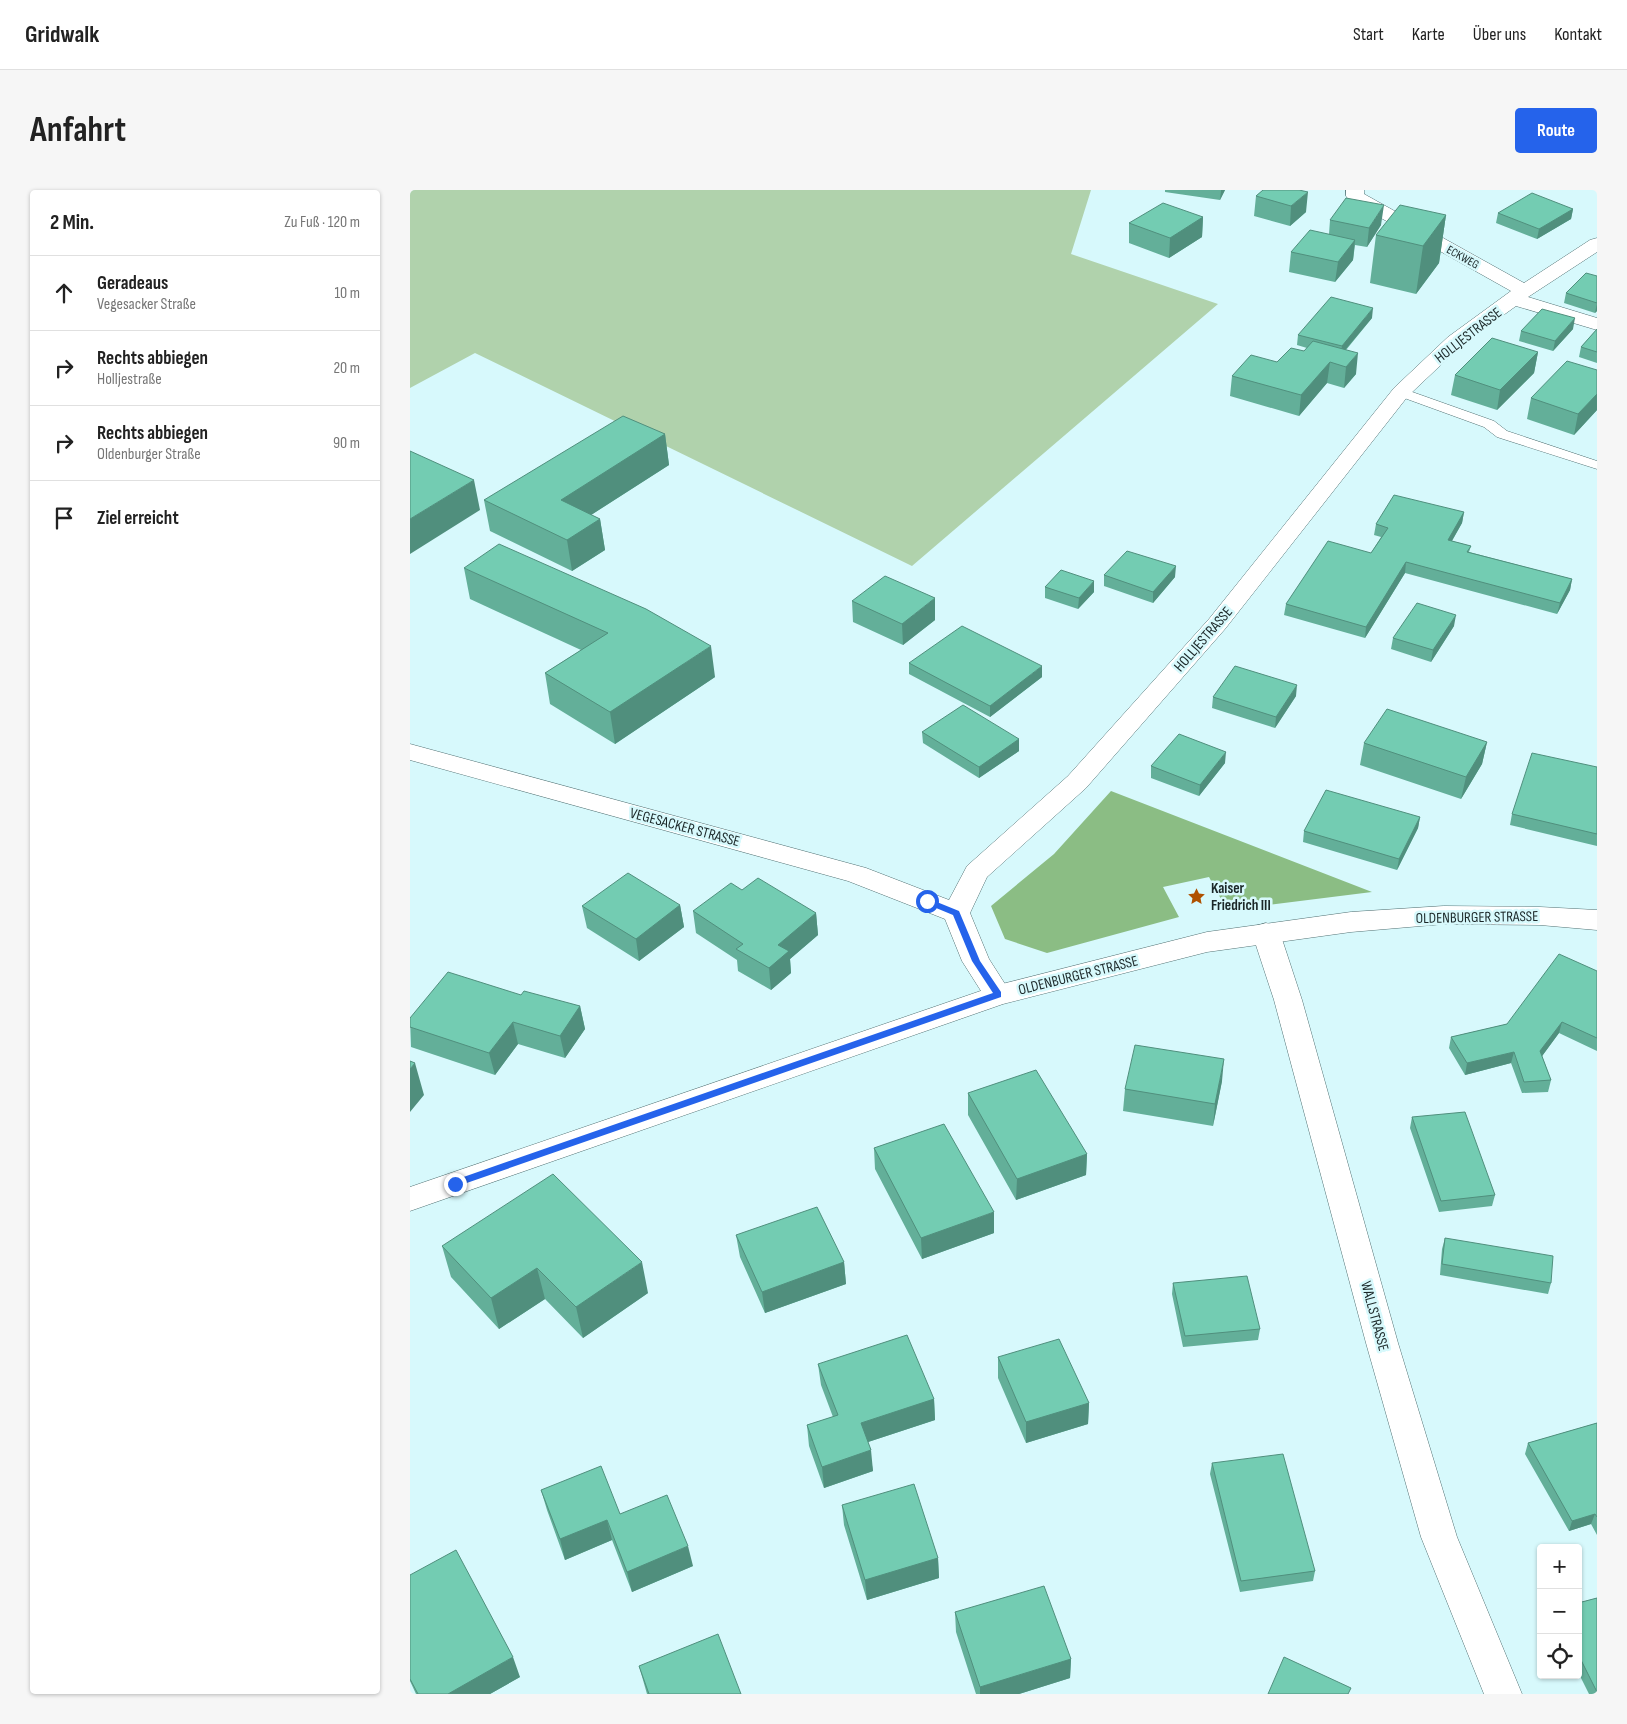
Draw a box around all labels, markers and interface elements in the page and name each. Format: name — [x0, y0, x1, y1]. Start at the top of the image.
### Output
text: Gridwalk — [25, 20, 99, 49]
text: Start — [1353, 24, 1384, 45]
text: Karte — [1412, 24, 1445, 45]
text: Über uns — [1473, 24, 1526, 45]
text: Kontakt — [1554, 24, 1602, 45]
button: Route — [1515, 108, 1597, 153]
text: Anfahrt — [30, 109, 126, 152]
text: 2 Min. — [50, 210, 94, 235]
text: Zu Fuß · 120 m — [284, 213, 360, 232]
street label: ECKWEG — [1444, 242, 1482, 272]
text: Geradeaus — [97, 272, 168, 295]
icon: ahead — [50, 279, 78, 307]
text: 10 m — [334, 284, 360, 303]
text: Vegesacker Straße — [97, 295, 196, 314]
street label: HOLLJESTRASSE — [1431, 303, 1506, 367]
text: Rechts abbiegen — [97, 347, 208, 370]
icon: right — [50, 354, 78, 382]
text: 20 m — [333, 359, 360, 378]
text: Holljestraße — [97, 370, 162, 389]
text: Rechts abbiegen — [97, 422, 208, 445]
icon: right — [50, 429, 78, 457]
text: 90 m — [333, 434, 360, 453]
text: Oldenburger Straße — [97, 445, 201, 464]
icon: arrive — [50, 504, 78, 532]
text: Ziel erreicht — [97, 507, 179, 530]
street label: HOLLJESTRASSE — [1170, 603, 1237, 676]
street label: VEGESACKER STRASSE — [628, 804, 742, 851]
place label: Kaiser Friedrich III — [1211, 879, 1271, 915]
place icon: Kaiser Friedrich III — [1187, 887, 1207, 907]
route start — [916, 890, 939, 913]
street label: OLDENBURGER STRASSE — [1416, 907, 1538, 928]
street label: OLDENBURGER STRASSE — [1016, 951, 1140, 1000]
route end — [444, 1173, 467, 1196]
street label: WALLSTRASSE — [1356, 1279, 1393, 1353]
map controls — [1537, 1544, 1582, 1679]
button: + — [1537, 1544, 1582, 1589]
button: − — [1537, 1589, 1582, 1634]
button: locate — [1537, 1634, 1582, 1679]

